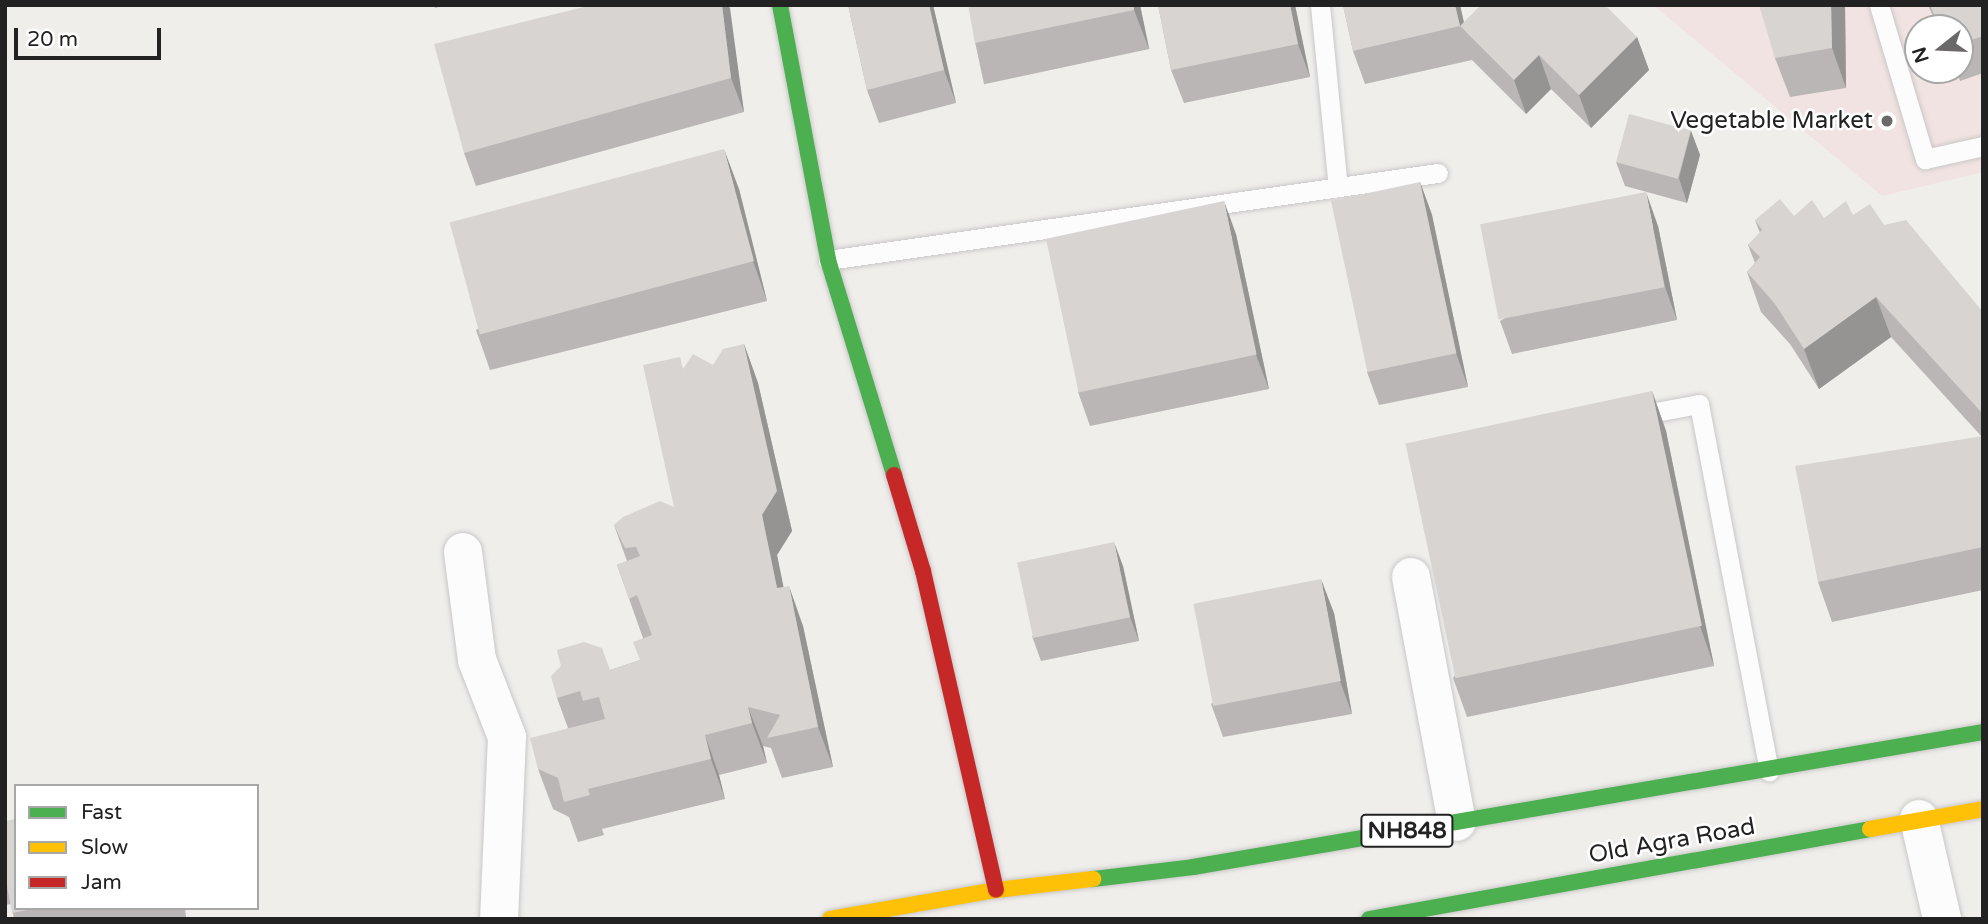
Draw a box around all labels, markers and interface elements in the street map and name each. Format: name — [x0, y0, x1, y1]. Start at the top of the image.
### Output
scale bar — [18, 14, 164, 58]
north arrow — [1904, 14, 1974, 84]
text: 20 m — [27, 27, 78, 52]
text: N — [1908, 44, 1934, 66]
place label: Vegetable Market — [1670, 107, 1873, 135]
marker: Vegetable Market — [1879, 113, 1895, 129]
legend — [14, 784, 259, 910]
text: Fast — [81, 800, 122, 825]
road number: NH848 — [1360, 811, 1454, 850]
street label: Old Agra Road — [1586, 812, 1758, 870]
text: Slow — [81, 835, 128, 860]
text: Jam — [81, 870, 122, 895]

